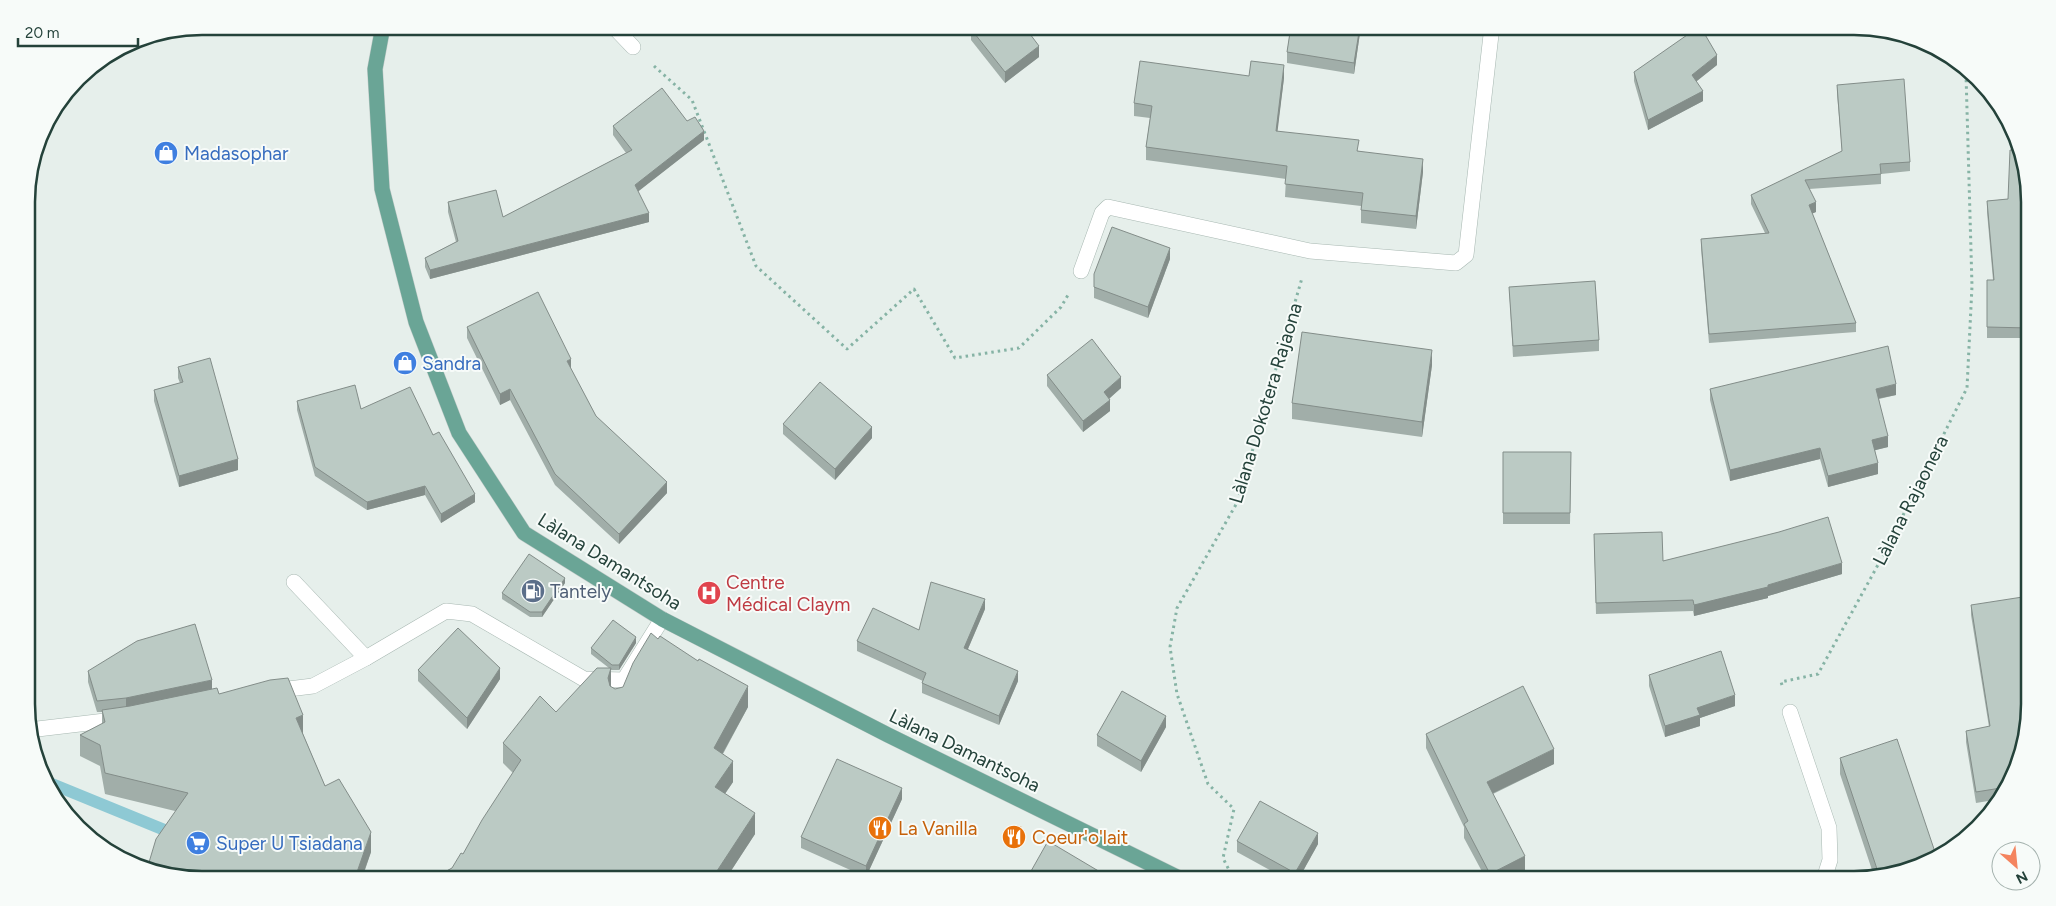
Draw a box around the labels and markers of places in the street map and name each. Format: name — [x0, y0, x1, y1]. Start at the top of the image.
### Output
shop icon: Madasophar — [153, 140, 179, 166]
place label: Madasophar — [184, 142, 289, 165]
shop icon: Sandra — [392, 350, 418, 376]
place label: Sandra — [422, 352, 481, 375]
place label: Centre Médical Claym — [726, 571, 850, 616]
fuel station icon: Tantely — [520, 578, 546, 604]
place label: Tantely — [550, 580, 611, 603]
hospital icon: Centre Médical Claym — [696, 580, 722, 606]
restaurant icon: La Vanilla — [867, 815, 893, 841]
place label: La Vanilla — [898, 817, 977, 840]
restaurant icon: Coeur'o'lait — [1001, 824, 1027, 850]
place label: Coeur'o'lait — [1032, 826, 1128, 849]
supermarket icon: Super U Tsiadana — [185, 830, 211, 856]
place label: Super U Tsiadana — [216, 832, 363, 855]

